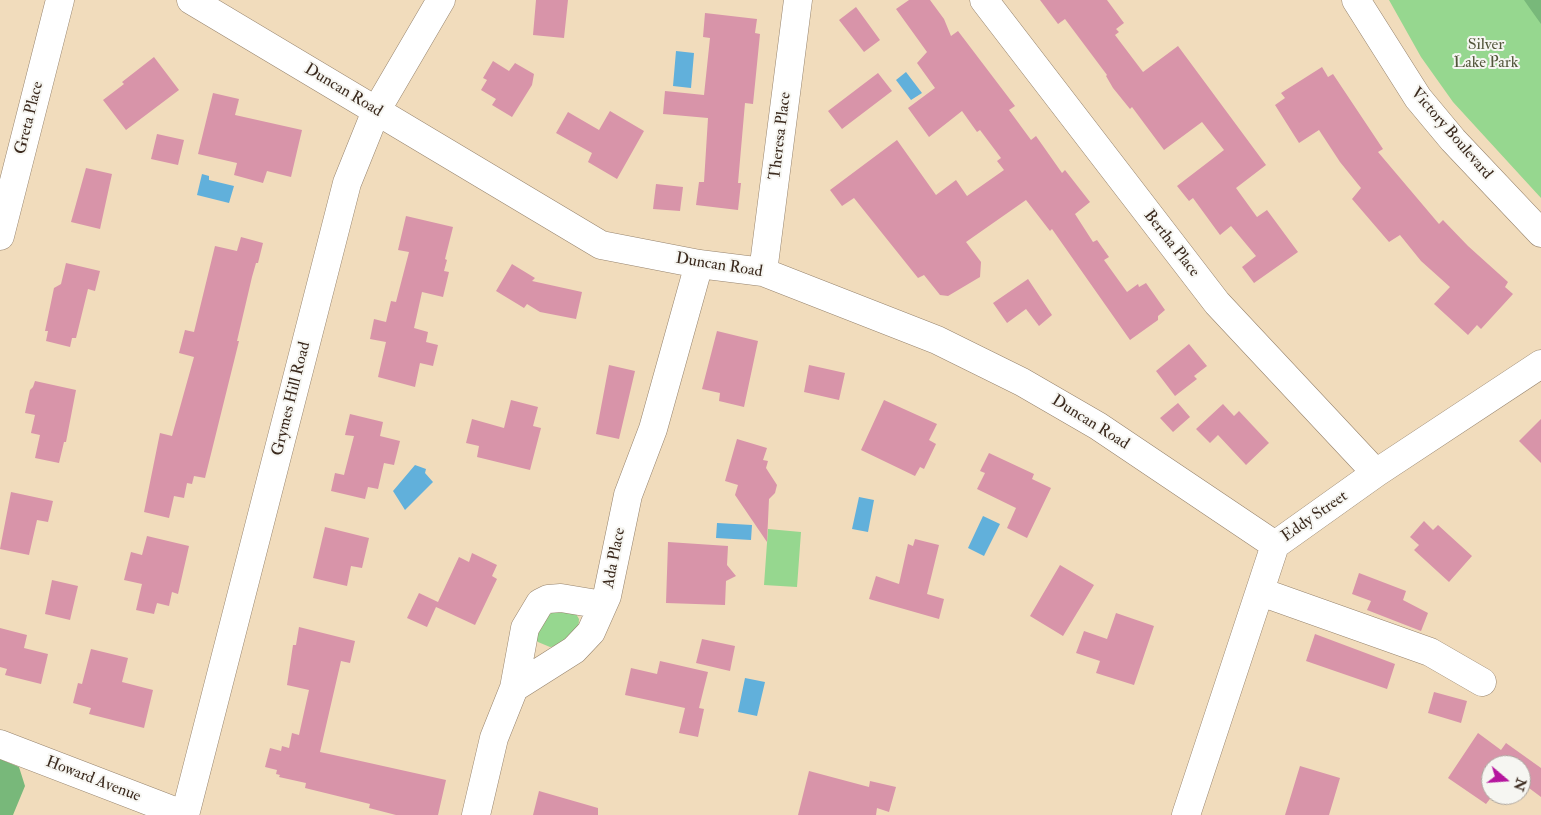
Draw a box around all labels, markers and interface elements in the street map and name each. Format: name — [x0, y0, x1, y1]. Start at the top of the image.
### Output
park label: Silver Lake Park — [1454, 36, 1518, 74]
street label: Duncan Road — [301, 60, 385, 122]
street label: Greta Place — [12, 80, 48, 156]
street label: Victory Boulevard — [1406, 84, 1496, 184]
street label: Theresa Place — [766, 91, 796, 181]
street label: Bertha Place — [1139, 207, 1203, 281]
street label: Duncan Road — [674, 250, 764, 282]
street label: Grymes Hill Road — [269, 340, 315, 458]
street label: Duncan Road — [1048, 392, 1132, 454]
street label: Eddy Street — [1278, 487, 1352, 547]
street label: Ada Place — [600, 526, 630, 590]
street label: Howard Avenue — [43, 753, 143, 807]
north arrow — [1481, 755, 1531, 805]
text: N — [1510, 776, 1530, 793]

